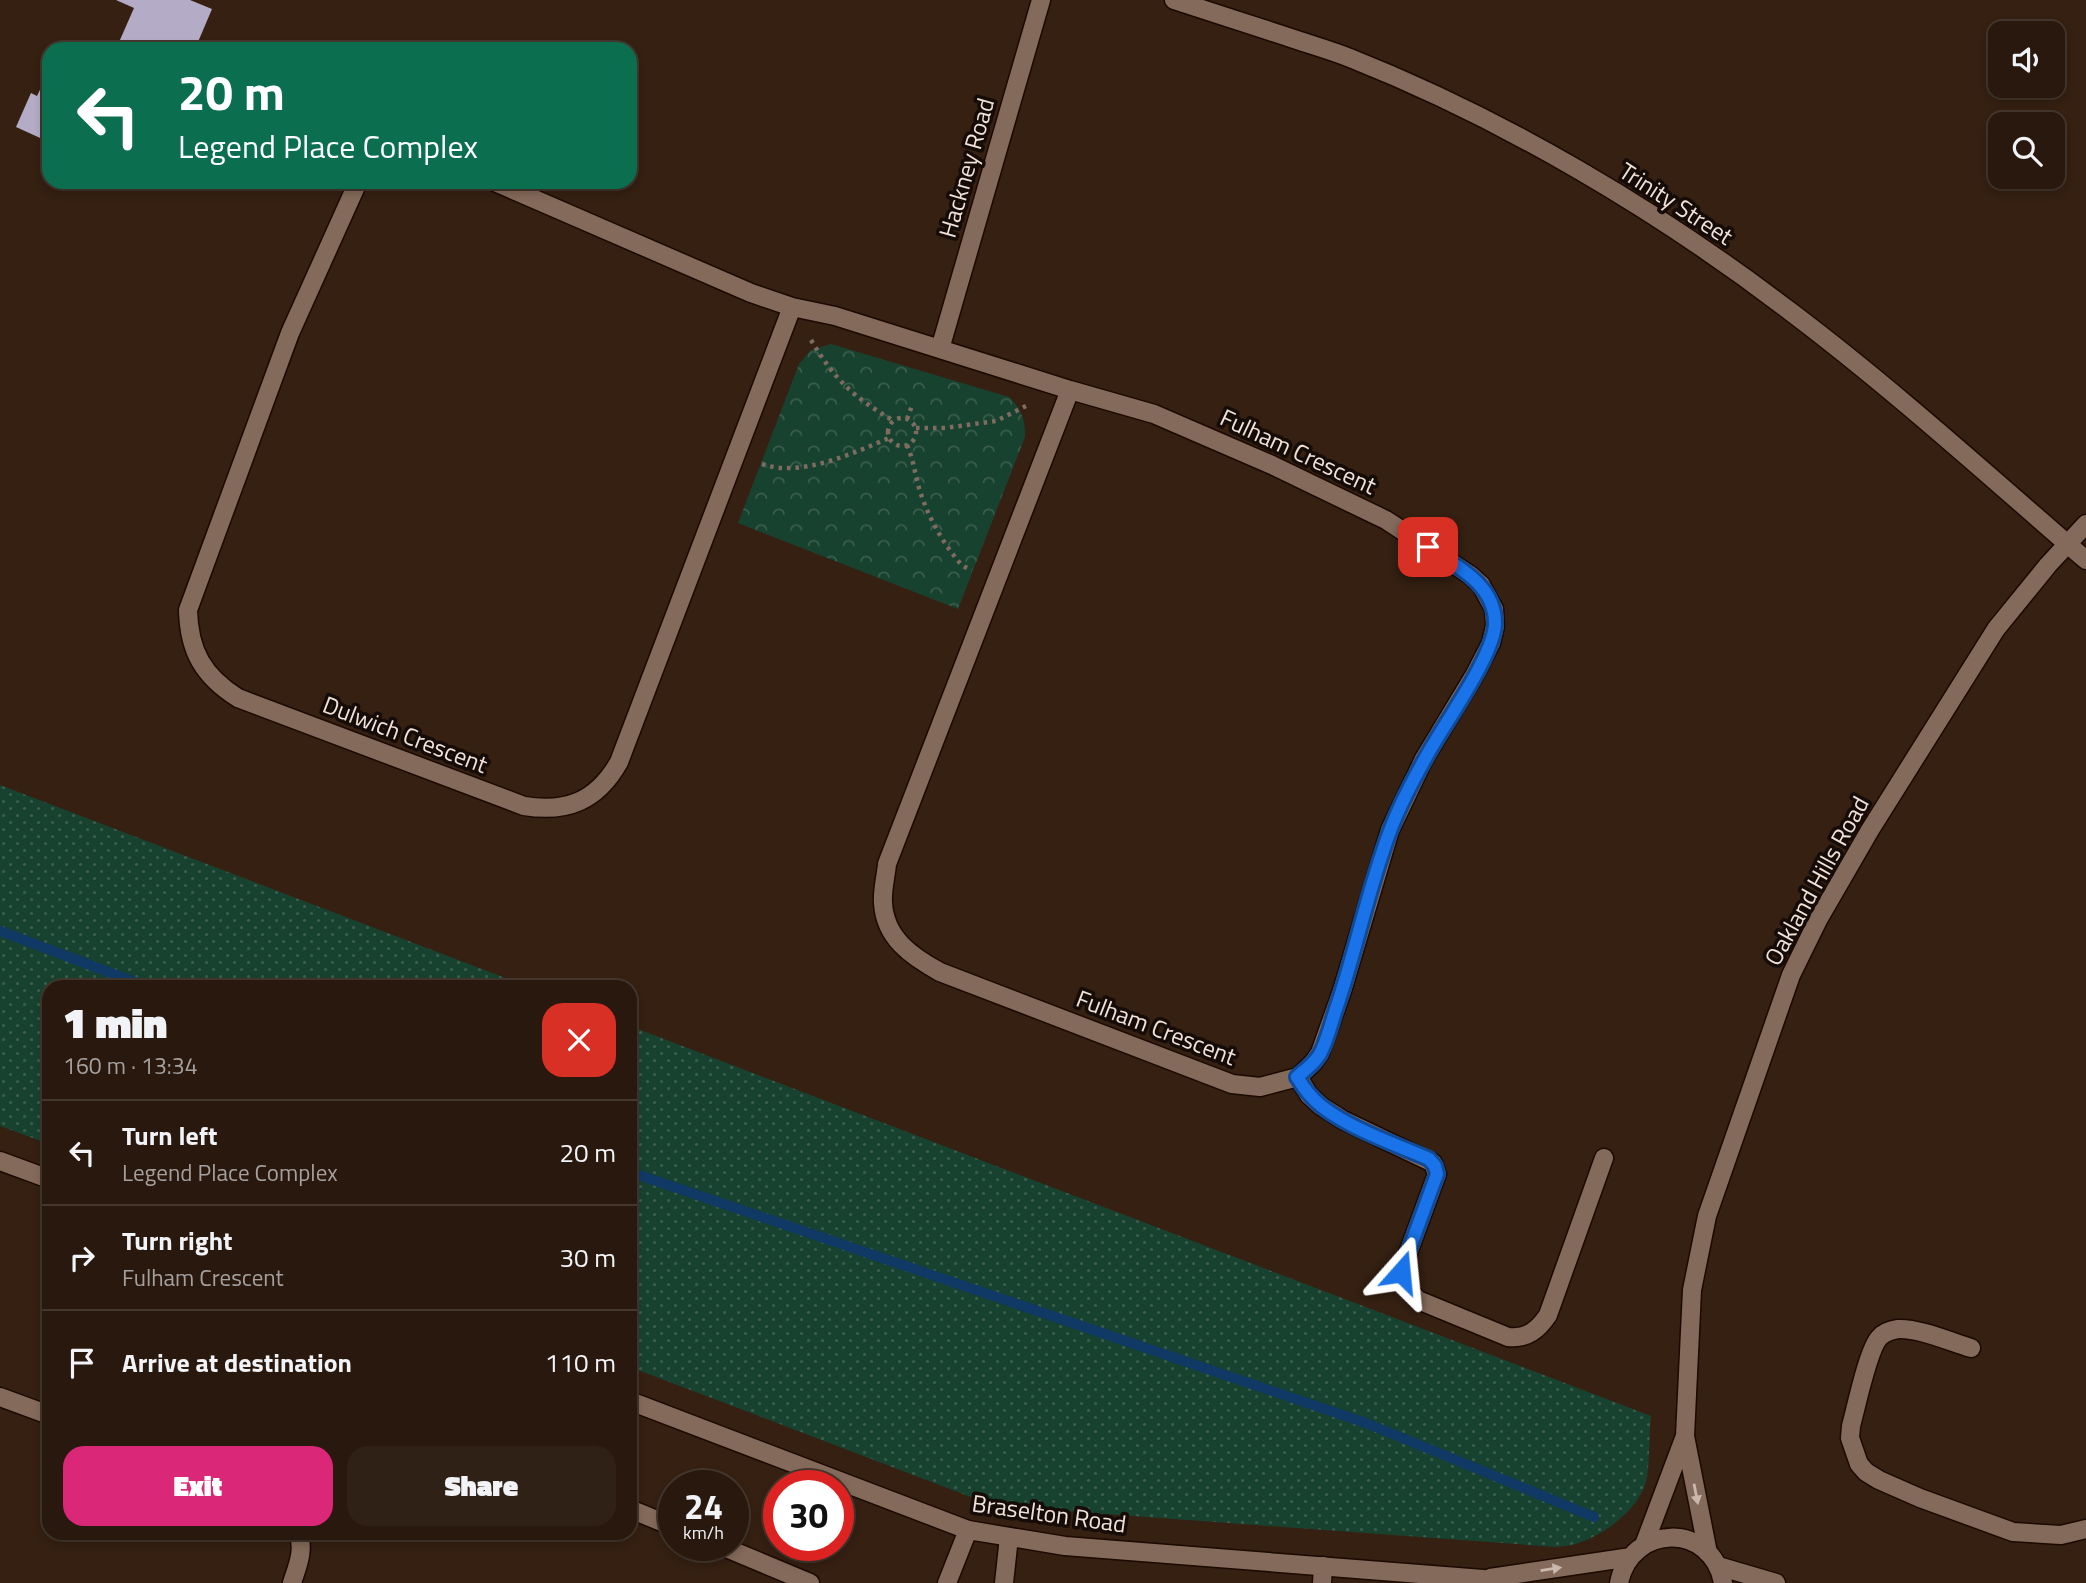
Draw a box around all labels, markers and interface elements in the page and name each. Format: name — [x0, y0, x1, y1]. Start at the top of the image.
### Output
map controls — [1988, 21, 2065, 189]
button: sound — [1988, 21, 2065, 98]
text: 20 m — [178, 54, 285, 129]
icon: left — [63, 70, 154, 161]
street label: Hackney Road — [929, 94, 1003, 242]
button: search — [1988, 112, 2065, 189]
text: Legend Place Complex — [178, 122, 478, 170]
street label: Trinity Street — [1612, 153, 1741, 254]
street label: Fulham Crescent — [1214, 399, 1383, 503]
pin — [1398, 517, 1458, 577]
icon: arrive — [1409, 528, 1447, 566]
street label: Dulwich Crescent — [318, 686, 494, 782]
street label: Oakland Hills Road — [1755, 789, 1878, 972]
street label: Fulham Crescent — [1071, 980, 1242, 1074]
text: 1 min — [63, 990, 167, 1054]
button: close — [542, 1003, 616, 1077]
text: 160 m · 13:34 — [63, 1048, 198, 1083]
text: Turn left — [122, 1116, 217, 1155]
text: 20 m — [559, 1133, 616, 1172]
icon: left — [63, 1134, 101, 1172]
text: Legend Place Complex — [122, 1155, 338, 1190]
text: Turn right — [122, 1221, 233, 1260]
position arrow — [1364, 1235, 1438, 1309]
text: 30 m — [559, 1238, 616, 1277]
icon: right — [63, 1239, 101, 1277]
text: Fulham Crescent — [122, 1260, 284, 1295]
text: Arrive at destination — [122, 1343, 352, 1382]
text: 110 m — [545, 1343, 616, 1382]
icon: arrive — [63, 1344, 101, 1382]
button: Exit — [63, 1446, 333, 1526]
button: Share — [347, 1446, 616, 1526]
speed limit sign: 30 — [763, 1470, 854, 1561]
text: 24 — [684, 1479, 723, 1533]
one-way arrow — [1691, 1483, 1702, 1505]
street label: Braselton Road — [970, 1484, 1128, 1542]
text: km/h — [683, 1519, 724, 1546]
one-way arrow — [1540, 1563, 1562, 1574]

